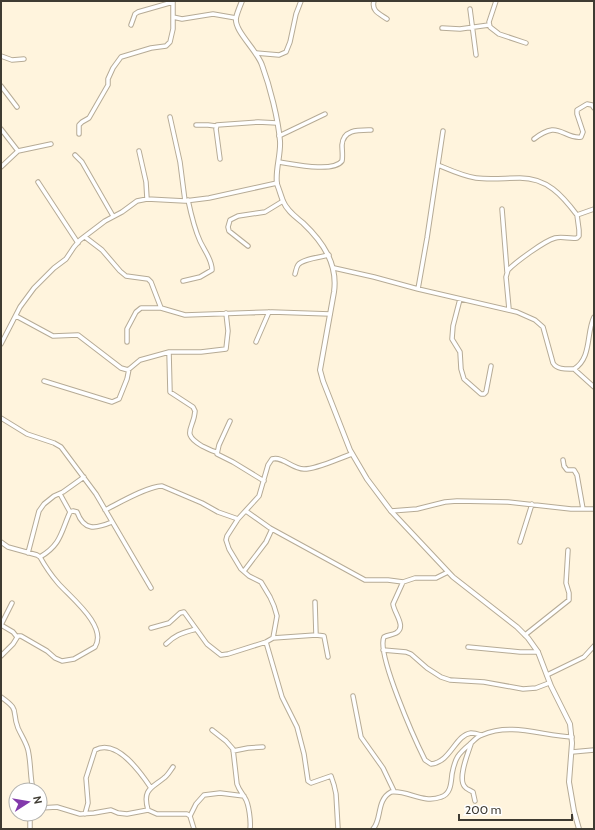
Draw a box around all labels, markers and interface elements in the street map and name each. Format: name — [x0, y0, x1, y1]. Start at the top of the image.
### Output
north arrow — [8, 782, 48, 822]
text: N — [30, 795, 45, 805]
scale bar — [459, 796, 572, 822]
text: 200 m — [465, 802, 501, 817]

